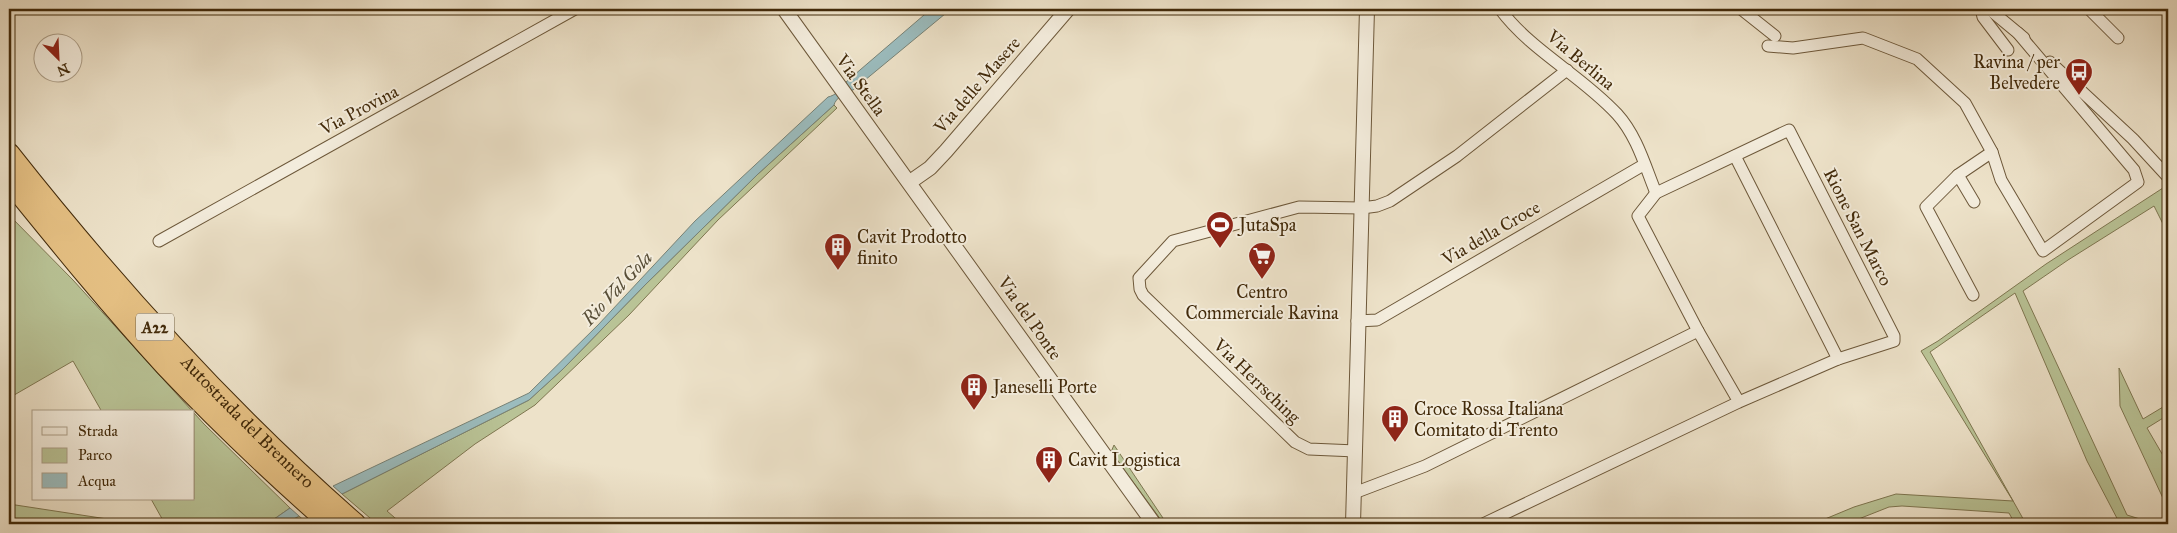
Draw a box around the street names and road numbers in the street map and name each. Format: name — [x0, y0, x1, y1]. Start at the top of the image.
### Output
street label: Via Berlina — [1542, 25, 1620, 95]
street label: Via delle Masere — [928, 32, 1025, 139]
street label: Via Stella — [831, 49, 891, 120]
street label: Via Provina — [315, 80, 402, 140]
street label: Rione San Marco — [1819, 165, 1897, 289]
street label: Via della Croce — [1437, 196, 1544, 271]
street label: Via del Ponte — [993, 271, 1067, 364]
road number: A22 — [136, 314, 174, 341]
street label: Via Herrsching — [1207, 333, 1306, 429]
street label: Autostrada del Brennero — [176, 350, 319, 493]

